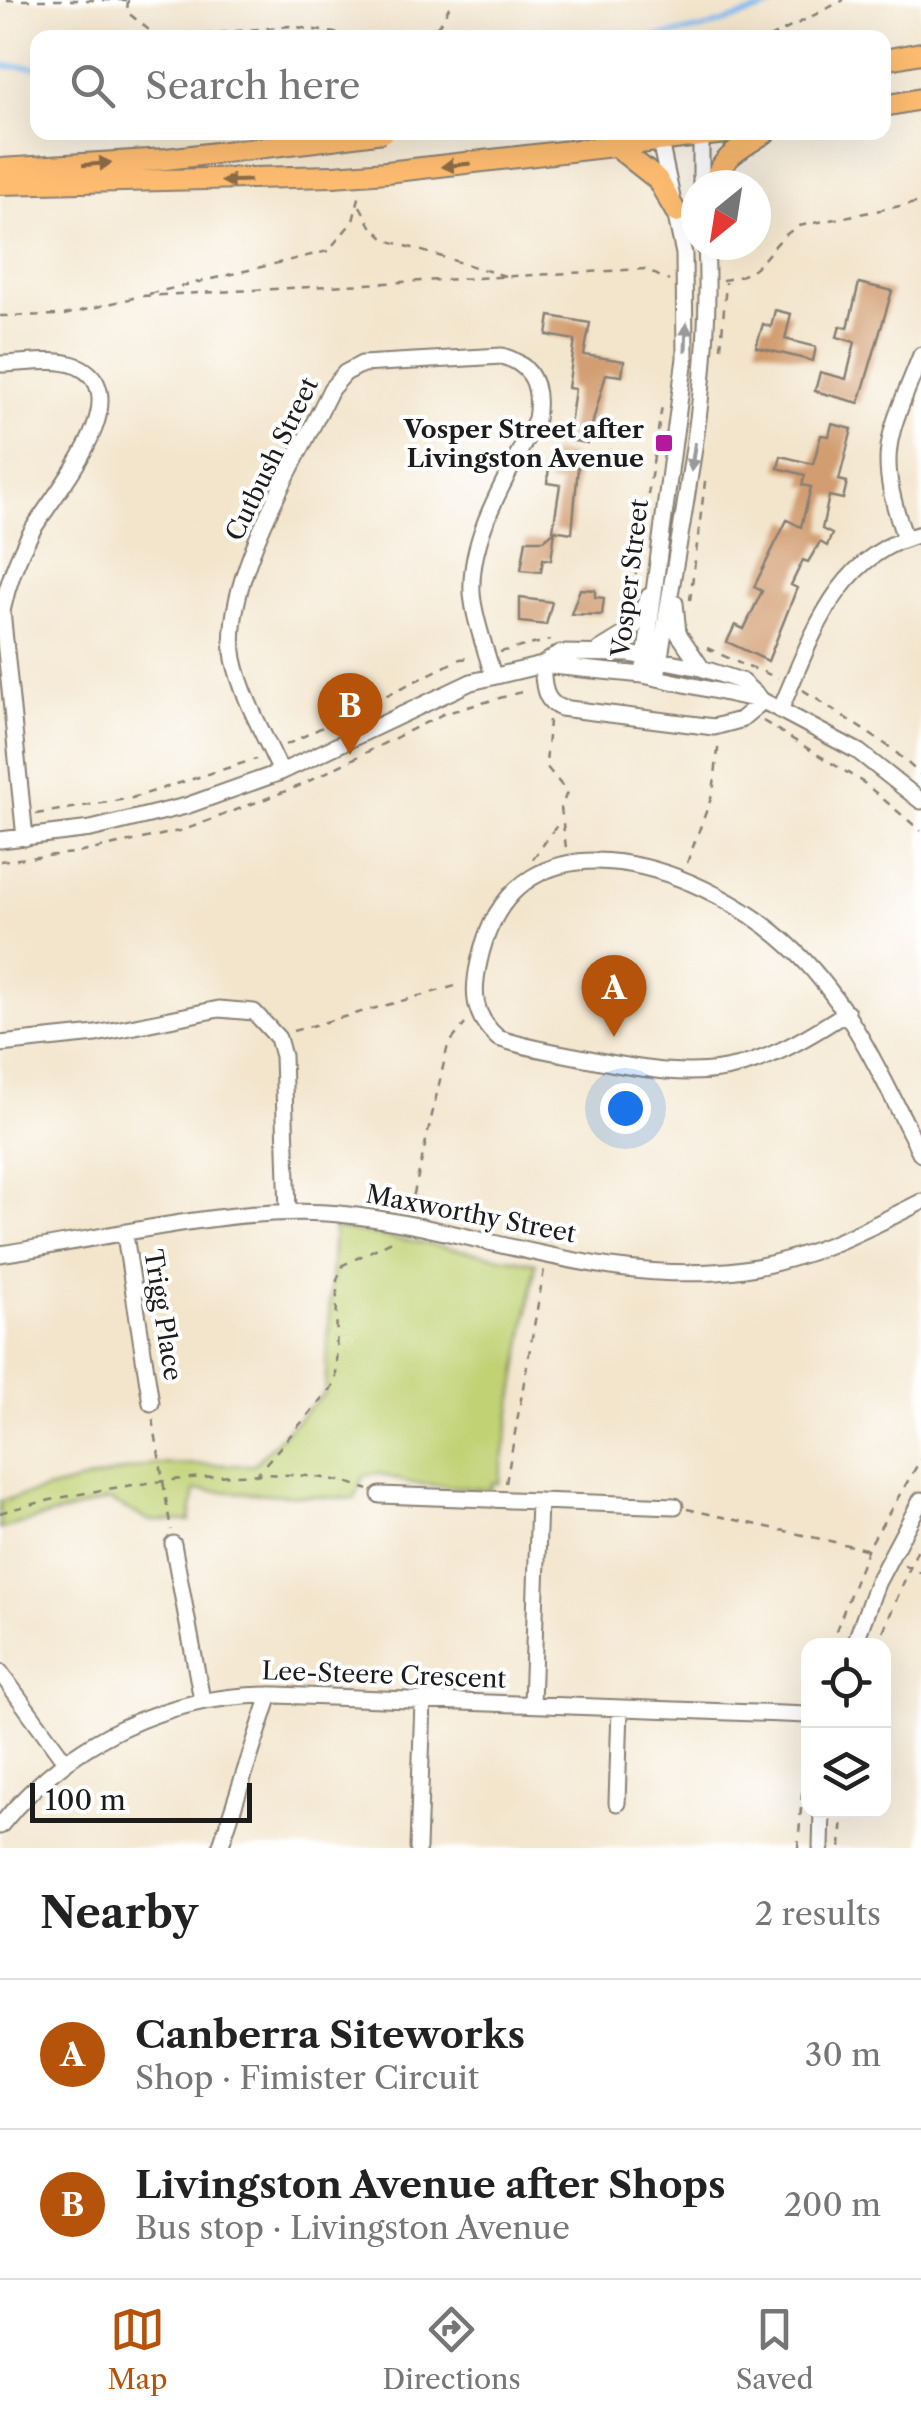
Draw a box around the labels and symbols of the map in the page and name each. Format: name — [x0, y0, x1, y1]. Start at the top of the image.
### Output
one-way arrow — [82, 156, 114, 172]
one-way arrow — [440, 157, 472, 173]
north arrow — [681, 170, 771, 260]
one-way arrow — [219, 173, 251, 189]
one-way arrow — [678, 321, 694, 353]
street label: Cutbush Street — [219, 372, 325, 546]
place label: Vosper Street after Livingston Avenue — [403, 414, 645, 474]
marker: Vosper Street after Livingston Avenue — [653, 432, 675, 454]
one-way arrow — [685, 442, 700, 473]
street label: Vosper Street — [605, 497, 655, 660]
pin: B — [318, 672, 382, 755]
pin: A — [582, 954, 646, 1037]
your location — [600, 1083, 651, 1134]
street label: Maxworthy Street — [363, 1178, 579, 1250]
street label: Trigg Place — [137, 1247, 189, 1383]
street label: Lee-Steere Crescent — [261, 1655, 507, 1695]
scale bar — [30, 1778, 252, 1822]

